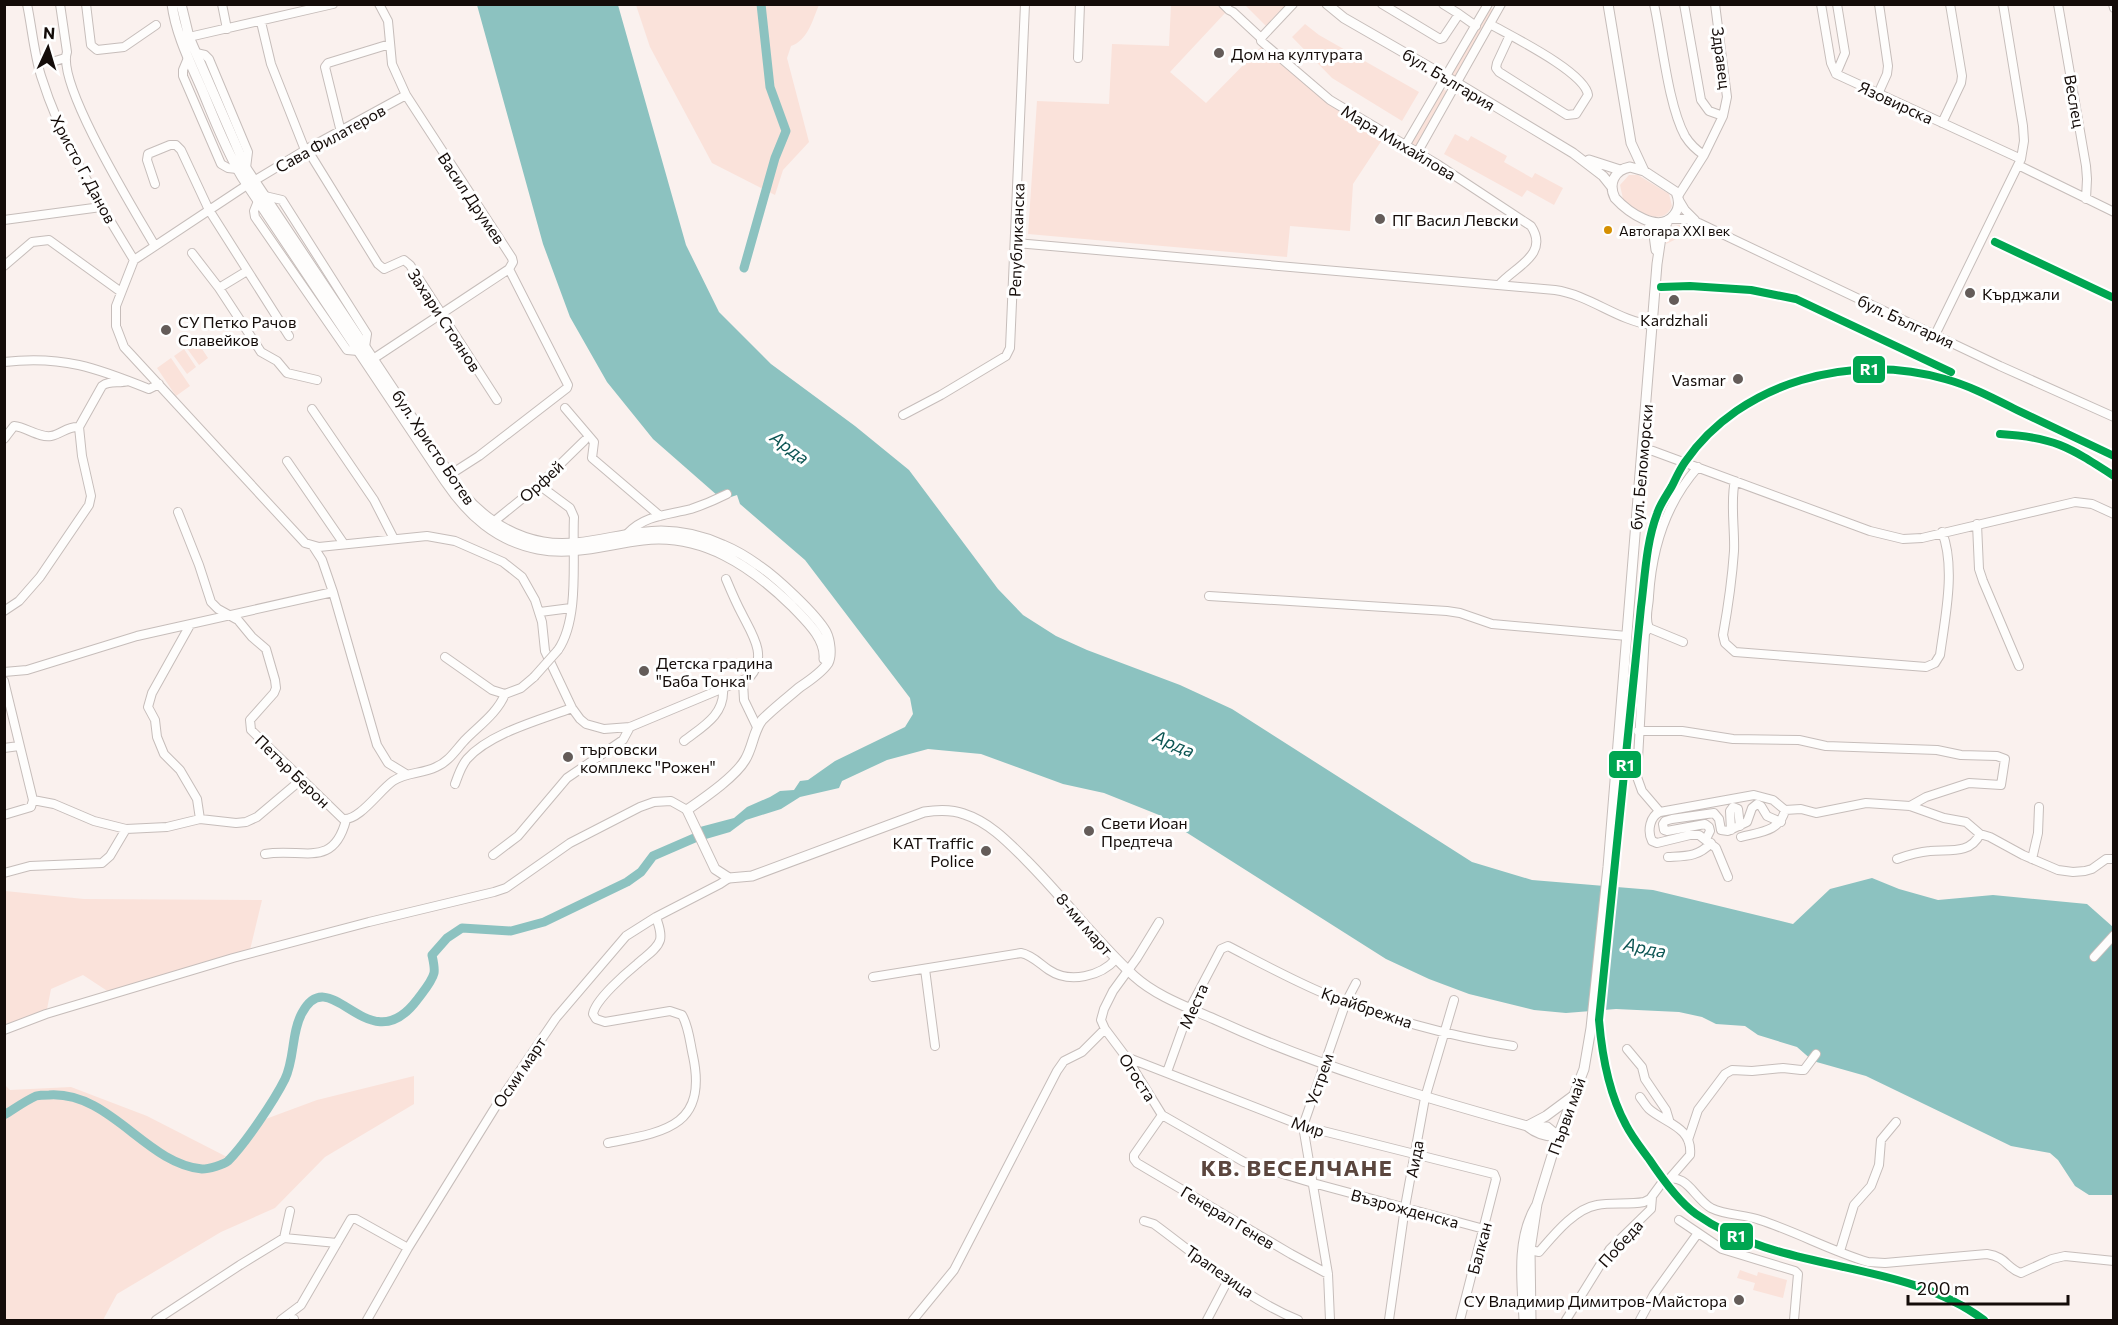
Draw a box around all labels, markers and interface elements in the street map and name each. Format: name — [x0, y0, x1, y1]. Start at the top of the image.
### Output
north arrow — [18, 18, 78, 78]
text: N — [42, 23, 56, 42]
street label: Здравец — [1709, 26, 1735, 91]
place label: Дом на културата — [1231, 44, 1363, 63]
street label: бул. България — [1399, 44, 1499, 114]
marker: Дом на културата — [1212, 46, 1226, 60]
street label: Веслец — [2061, 73, 2089, 130]
street label: Язовирска — [1856, 77, 1936, 127]
street label: Сава Филатеров — [272, 100, 388, 176]
street label: Мара Михайлова — [1338, 100, 1460, 184]
street label: Христо Г. Данов — [47, 112, 121, 226]
street label: Васил Друмев — [434, 149, 510, 247]
street label: Републиканска — [1005, 183, 1027, 297]
place label: ПГ Васил Левски — [1392, 210, 1519, 229]
marker: ПГ Васил Левски — [1373, 212, 1387, 226]
place label: Автогара XXI век — [1619, 222, 1731, 239]
marker: Автогара XXI век — [1602, 224, 1614, 236]
street label: Захари Стоянов — [405, 265, 485, 375]
place label: Кърджали — [1982, 284, 2060, 303]
marker: Кърджали — [1963, 286, 1977, 300]
street label: бул. България — [1855, 290, 1957, 352]
marker: Kardzhali — [1667, 293, 1681, 307]
place label: Kardzhali — [1640, 310, 1708, 329]
place label: СУ Петко Рачов Славейков — [178, 312, 296, 349]
marker: СУ Петко Рачов Славейков — [159, 323, 173, 337]
line badge: R1 — [1852, 355, 1886, 384]
text: R1 — [1860, 359, 1878, 378]
place label: Vasmar — [1671, 370, 1727, 389]
marker: Vasmar — [1731, 372, 1745, 386]
street label: бул. Христо Ботев — [389, 386, 479, 508]
street label: бул. Беломорски — [1626, 403, 1656, 531]
water label: Арда — [765, 425, 814, 469]
street label: Орфей — [515, 456, 567, 506]
place label: Детска градина "Баба Тонка" — [656, 653, 773, 690]
marker: Детска градина "Баба Тонка" — [637, 664, 651, 678]
water label: Арда — [1149, 724, 1198, 761]
street label: Петър Берон — [252, 731, 334, 811]
place label: търговски комплекс "Рожен" — [580, 739, 716, 776]
marker: търговски комплекс "Рожен" — [561, 750, 575, 764]
line badge: R1 — [1608, 750, 1642, 779]
text: R1 — [1616, 755, 1634, 774]
place label: Свети Иоан Предтеча — [1101, 813, 1188, 850]
marker: Свети Иоан Предтеча — [1082, 824, 1096, 838]
place label: KAT Traffic Police — [892, 833, 974, 870]
marker: KAT Traffic Police — [979, 844, 993, 858]
street label: 8-ми март — [1053, 889, 1118, 959]
water label: Арда — [1621, 932, 1668, 962]
street label: Места — [1175, 980, 1211, 1032]
street label: Крайбрежна — [1319, 983, 1415, 1031]
street label: Осми март — [488, 1033, 550, 1111]
street label: Огоста — [1116, 1049, 1160, 1105]
street label: Устрем — [1301, 1050, 1337, 1108]
street label: Първи май — [1543, 1075, 1589, 1157]
street label: Мир — [1289, 1112, 1327, 1140]
street label: Аида — [1401, 1139, 1427, 1179]
district label: КВ. ВЕСЕЛЧАНЕ — [1201, 1154, 1393, 1181]
street label: Генерал Генев — [1178, 1182, 1278, 1252]
street label: Възрожденска — [1349, 1184, 1461, 1232]
street label: Победа — [1594, 1215, 1646, 1271]
street label: Балкан — [1463, 1220, 1495, 1276]
line badge: R1 — [1719, 1222, 1754, 1251]
text: R1 — [1727, 1226, 1745, 1245]
street label: Трапезица — [1182, 1241, 1258, 1301]
scale bar — [1908, 1268, 2068, 1306]
text: 200 m — [1917, 1277, 1970, 1299]
place label: СУ Владимир Димитров-Майстора — [1464, 1291, 1727, 1310]
marker: СУ Владимир Димитров-Майстора — [1732, 1293, 1746, 1307]

